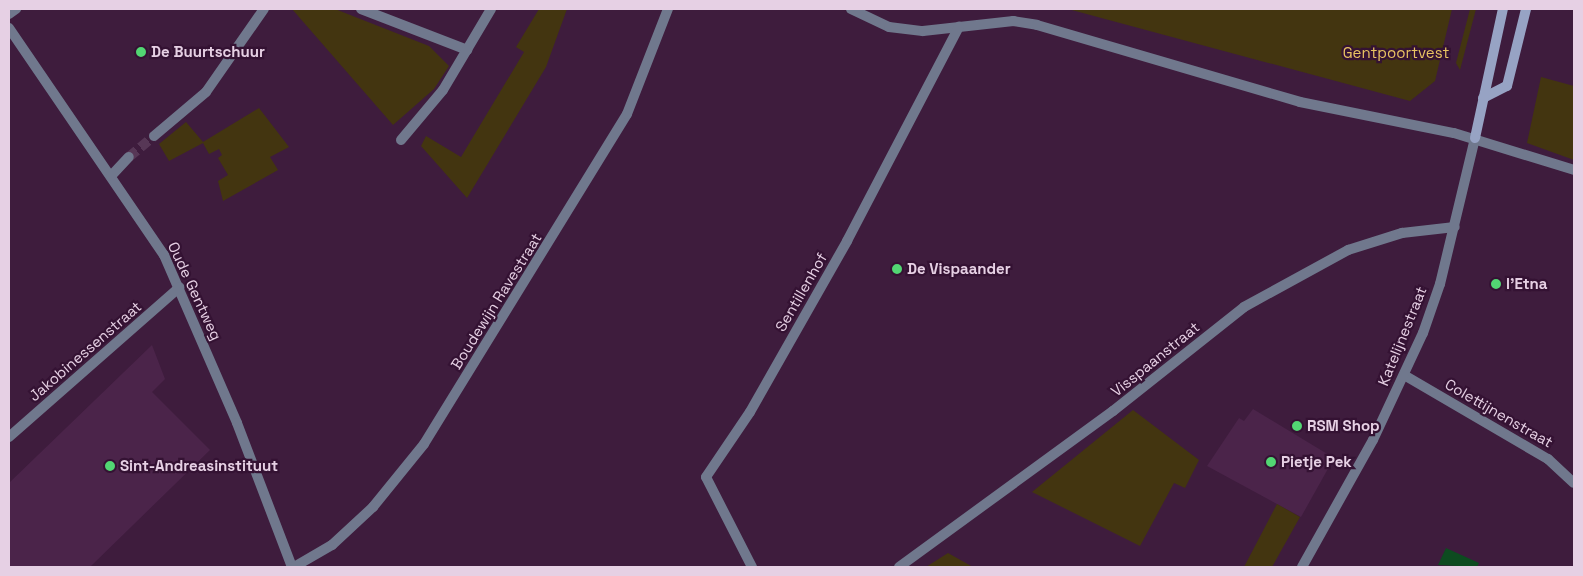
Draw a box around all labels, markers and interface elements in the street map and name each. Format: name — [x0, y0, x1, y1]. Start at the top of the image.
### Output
place label: De Buurtschuur — [151, 43, 265, 61]
park label: Gentpoortvest — [1343, 44, 1449, 62]
marker: De Buurtschuur — [135, 46, 147, 58]
street label: Boudewijn Ravestraat — [447, 230, 545, 372]
street label: Oude Gentweg — [164, 239, 226, 343]
street label: Sentillenhof — [771, 249, 831, 335]
place label: De Vispaander — [907, 260, 1011, 278]
marker: De Vispaander — [891, 263, 903, 275]
place label: l'Etna — [1506, 275, 1547, 293]
marker: l'Etna — [1490, 278, 1502, 290]
street label: Katelijnestraat — [1374, 284, 1430, 388]
street label: Jakobinessenstraat — [25, 297, 145, 405]
street label: Visspaanstraat — [1107, 318, 1203, 400]
street label: Colettijnenstraat — [1442, 375, 1556, 451]
place label: RSM Shop — [1307, 417, 1380, 435]
marker: RSM Shop — [1291, 420, 1303, 432]
place label: Pietje Pek — [1281, 453, 1352, 471]
marker: Pietje Pek — [1265, 456, 1277, 468]
place label: Sint-Andreasinstituut — [120, 457, 278, 475]
marker: Sint-Andreasinstituut — [104, 460, 116, 472]

